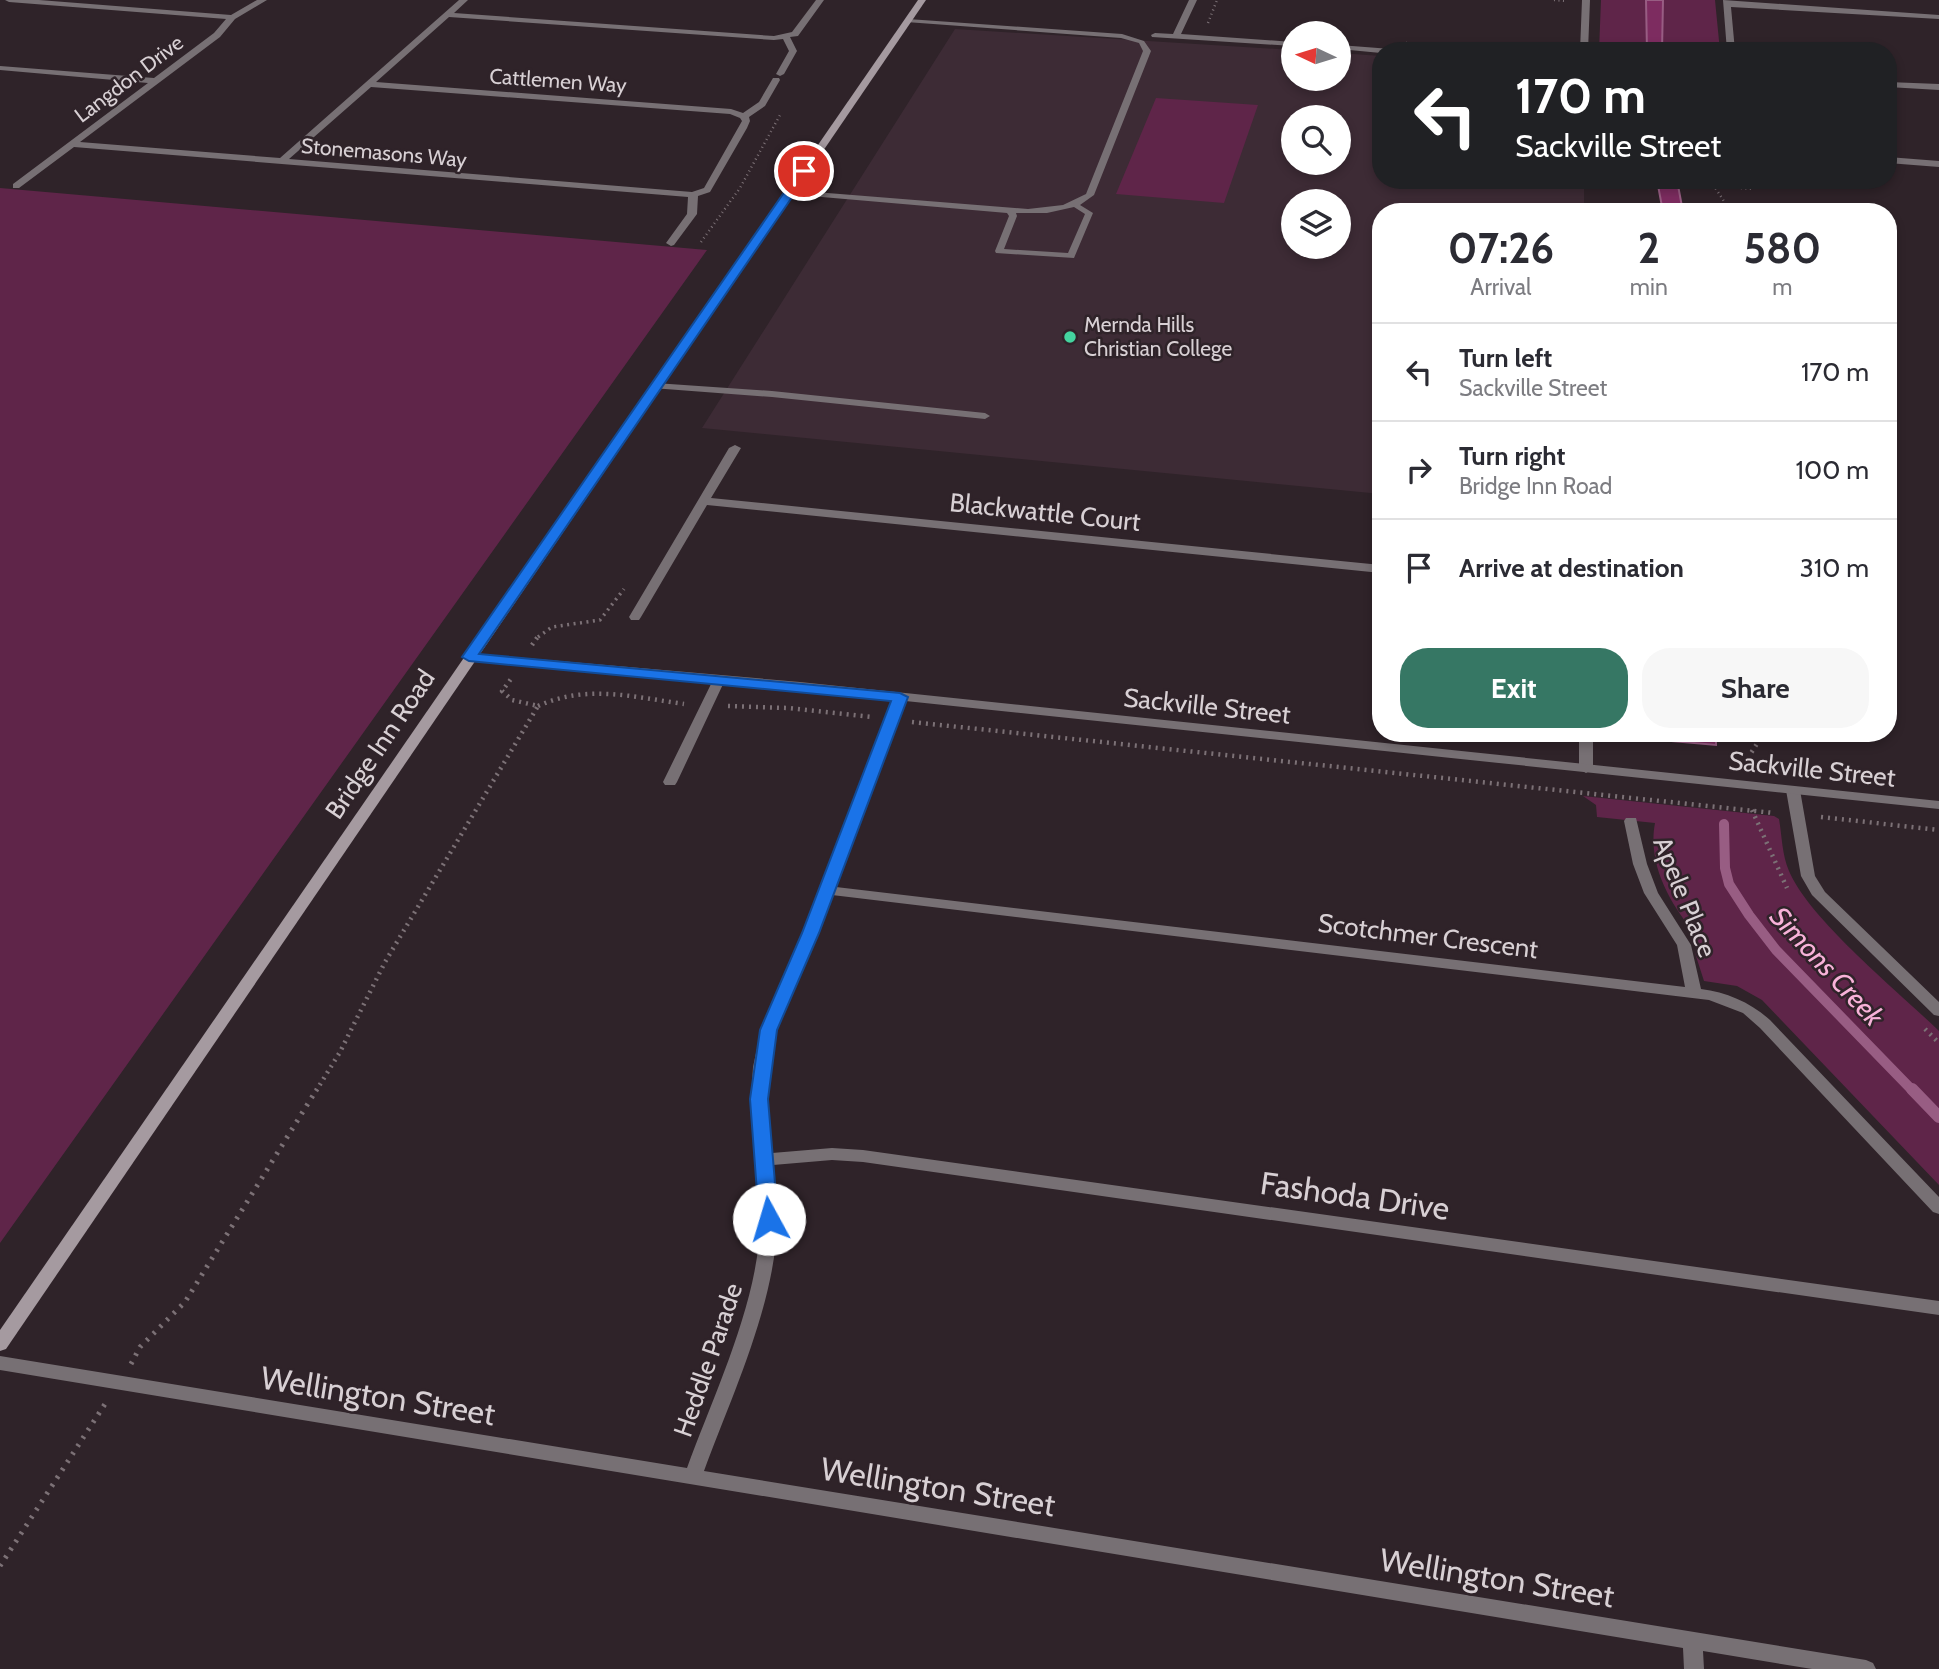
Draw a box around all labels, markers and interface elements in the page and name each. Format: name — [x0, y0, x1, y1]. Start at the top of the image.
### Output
north arrow — [1281, 21, 1351, 91]
map controls — [1281, 21, 1351, 259]
street label: Langdon Drive — [69, 29, 188, 128]
street label: Cattlemen Way — [489, 63, 628, 98]
text: 170 m — [1515, 66, 1646, 125]
icon: left — [1400, 70, 1491, 161]
button: search — [1281, 105, 1351, 175]
text: Sackville Street — [1515, 126, 1721, 165]
street label: Stonemasons Way — [300, 133, 468, 172]
pin — [774, 141, 834, 201]
icon: arrive — [785, 152, 823, 190]
button: layers — [1281, 189, 1351, 259]
text: 07:26 — [1448, 222, 1554, 274]
text: 2 — [1638, 222, 1660, 274]
text: 580 — [1744, 222, 1821, 274]
text: Arrival — [1470, 273, 1532, 301]
text: min — [1630, 273, 1668, 301]
text: m — [1772, 273, 1792, 301]
place label: Mernda Hills Christian College — [1084, 312, 1232, 361]
marker: Mernda Hills Christian College — [1062, 329, 1078, 345]
text: Turn left — [1459, 342, 1552, 374]
icon: left — [1400, 353, 1438, 391]
text: 170 m — [1801, 356, 1869, 388]
text: Sackville Street — [1459, 374, 1607, 402]
text: Turn right — [1459, 440, 1565, 472]
icon: right — [1400, 451, 1438, 489]
text: 100 m — [1796, 454, 1869, 486]
text: Bridge Inn Road — [1459, 472, 1612, 500]
street label: Blackwattle Court — [948, 486, 1142, 538]
icon: arrive — [1400, 549, 1438, 587]
text: Arrive at destination — [1459, 552, 1684, 584]
text: 310 m — [1800, 552, 1869, 584]
button: Exit — [1400, 648, 1628, 728]
button: Share — [1642, 648, 1869, 728]
street label: Bridge Inn Road — [318, 663, 442, 825]
street label: Sackville Street — [1122, 681, 1292, 731]
street label: Sackville Street — [1727, 744, 1897, 794]
street label: Apele Place — [1646, 832, 1724, 962]
water label: Simons Creek — [1763, 899, 1892, 1033]
street label: Scotchmer Crescent — [1316, 907, 1540, 965]
street label: Fashoda Drive — [1258, 1163, 1452, 1228]
position arrow — [732, 1182, 806, 1256]
street label: Heddle Parade — [667, 1279, 749, 1441]
street label: Wellington Street — [258, 1358, 498, 1433]
street label: Wellington Street — [818, 1449, 1058, 1524]
street label: Wellington Street — [1377, 1540, 1617, 1615]

